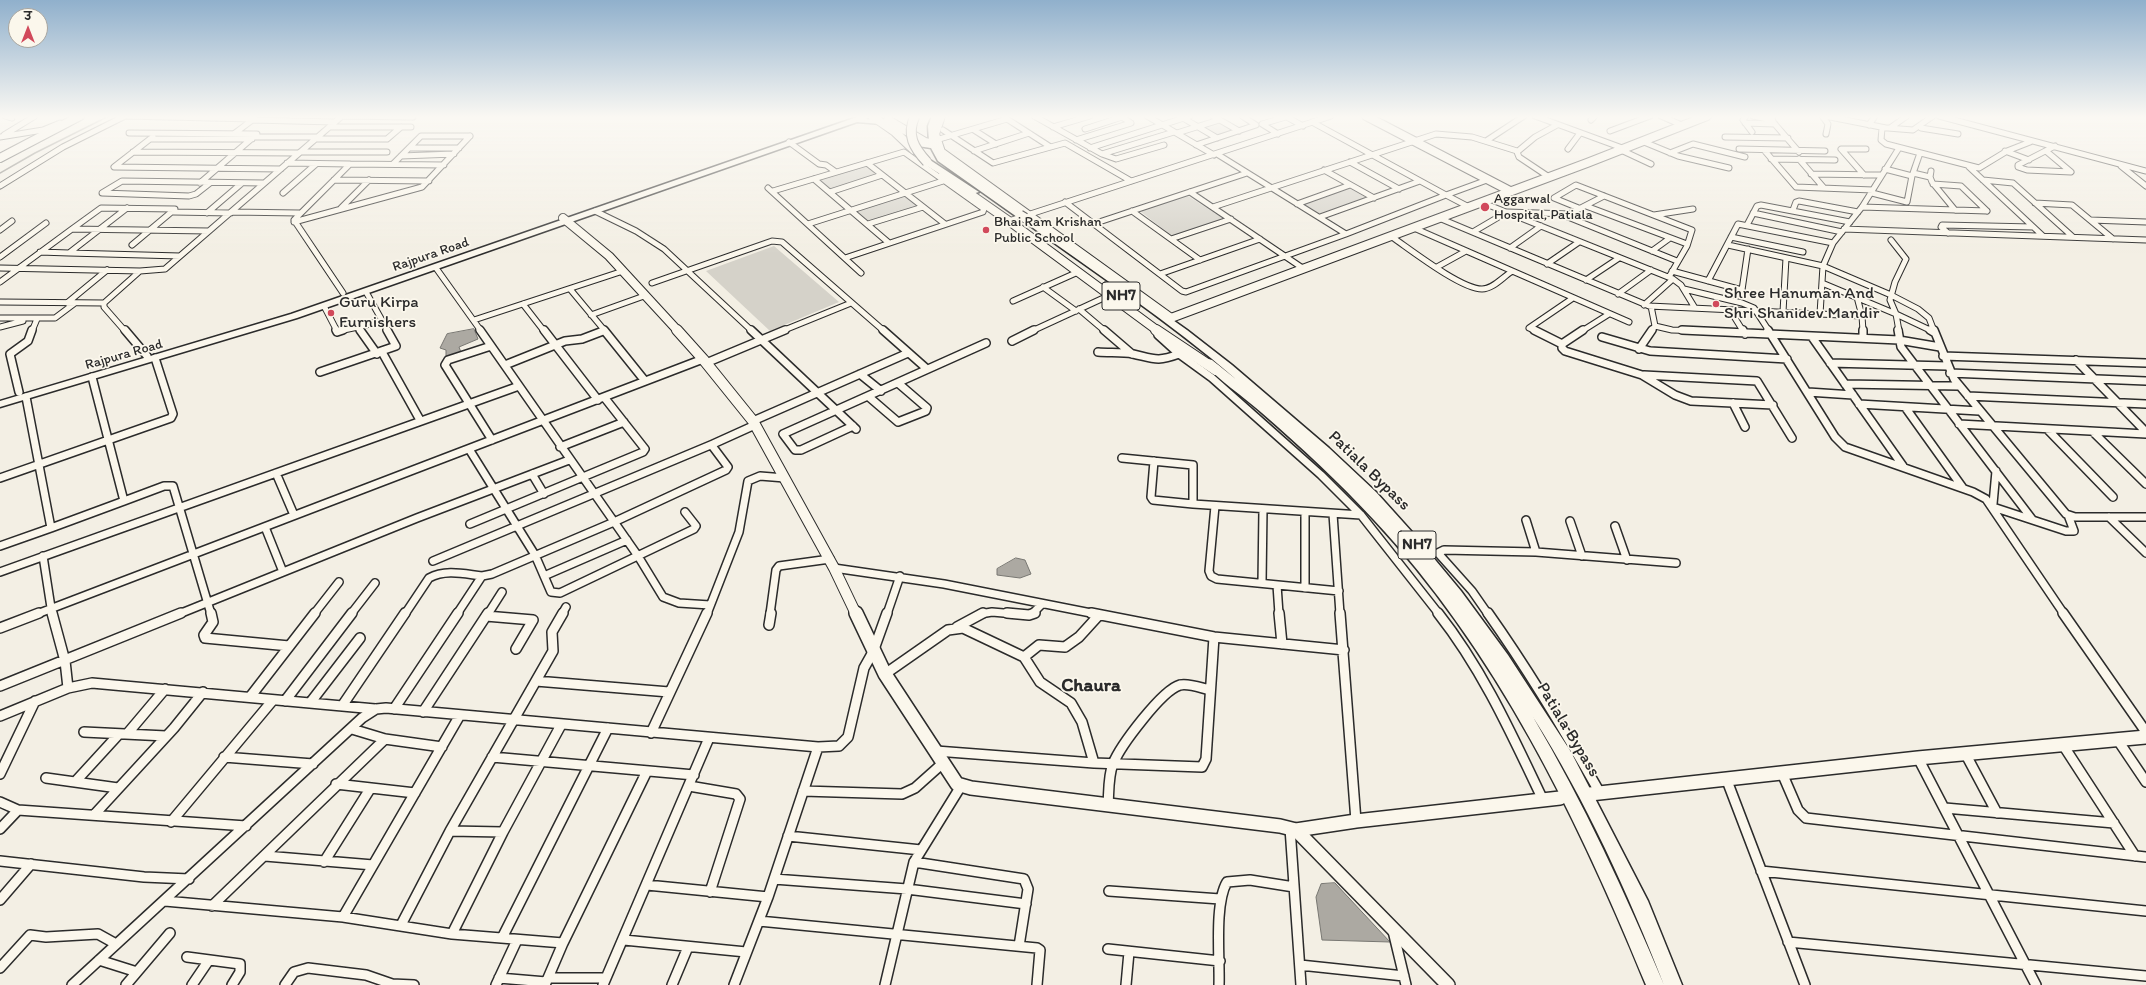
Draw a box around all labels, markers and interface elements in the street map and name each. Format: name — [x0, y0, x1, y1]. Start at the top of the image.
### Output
north arrow — [8, 8, 48, 48]
text: उ — [24, 10, 32, 23]
place label: Aggarwal Hospital, Patiala — [1494, 191, 1593, 224]
marker: Aggarwal Hospital, Patiala — [1479, 201, 1491, 213]
place label: Bhai Ram Krishan Public School — [994, 214, 1102, 246]
marker: Bhai Ram Krishan Public School — [981, 225, 991, 235]
street label: Rajpura Road — [390, 234, 472, 276]
road number: NH7 — [1102, 282, 1140, 310]
place label: Shree Hanuman And Shri Shanidev Mandir — [1724, 284, 1879, 324]
place label: Guru Kirpa Furnishers — [339, 293, 419, 333]
marker: Shree Hanuman And Shri Shanidev Mandir — [1711, 299, 1721, 309]
marker: Guru Kirpa Furnishers — [326, 308, 336, 318]
street label: Rajpura Road — [83, 336, 165, 374]
street label: Patiala Bypass — [1324, 427, 1414, 515]
road number: NH7 — [1398, 531, 1436, 559]
district label: Chaura — [1061, 675, 1121, 697]
street label: Patiala Bypass — [1532, 679, 1604, 781]

